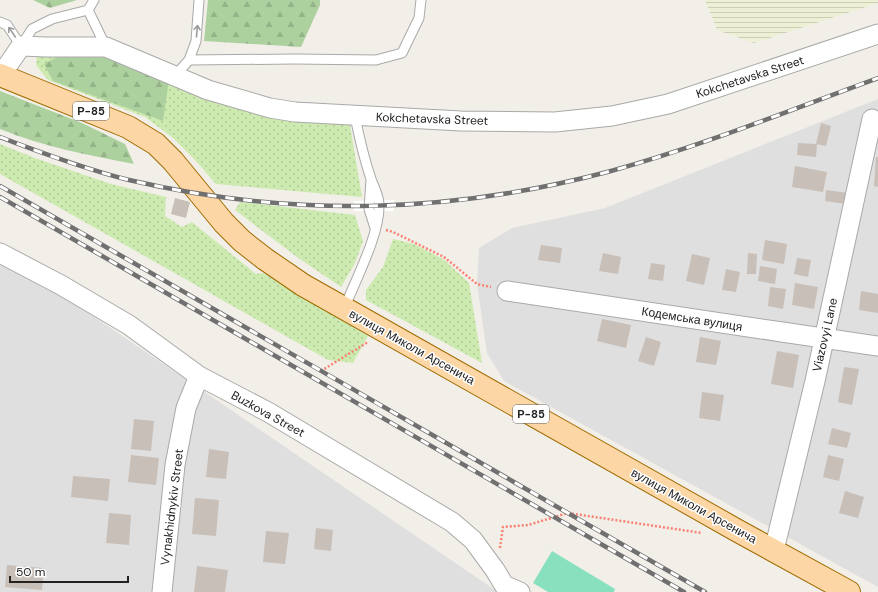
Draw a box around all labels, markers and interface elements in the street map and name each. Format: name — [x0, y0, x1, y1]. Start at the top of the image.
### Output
one-way arrow — [193, 25, 200, 38]
one-way arrow — [8, 27, 16, 38]
street label: Kokchetavska Street — [694, 52, 806, 102]
road number: Р-85 — [73, 102, 109, 120]
street label: Kokchetavska Street — [376, 109, 489, 129]
street label: Viazovyi Lane — [809, 296, 841, 374]
street label: Кодемська вулиця — [640, 303, 744, 335]
street label: вулиця Миколи Арсенича — [346, 306, 478, 388]
street label: Buzkova Street — [228, 387, 308, 441]
road number: Р-85 — [513, 405, 549, 423]
street label: Vynakhidnykiv Street — [157, 448, 187, 566]
street label: вулиця Миколи Арсенича — [628, 465, 760, 547]
scale bar — [10, 558, 128, 584]
text: 50 m — [16, 564, 45, 580]

